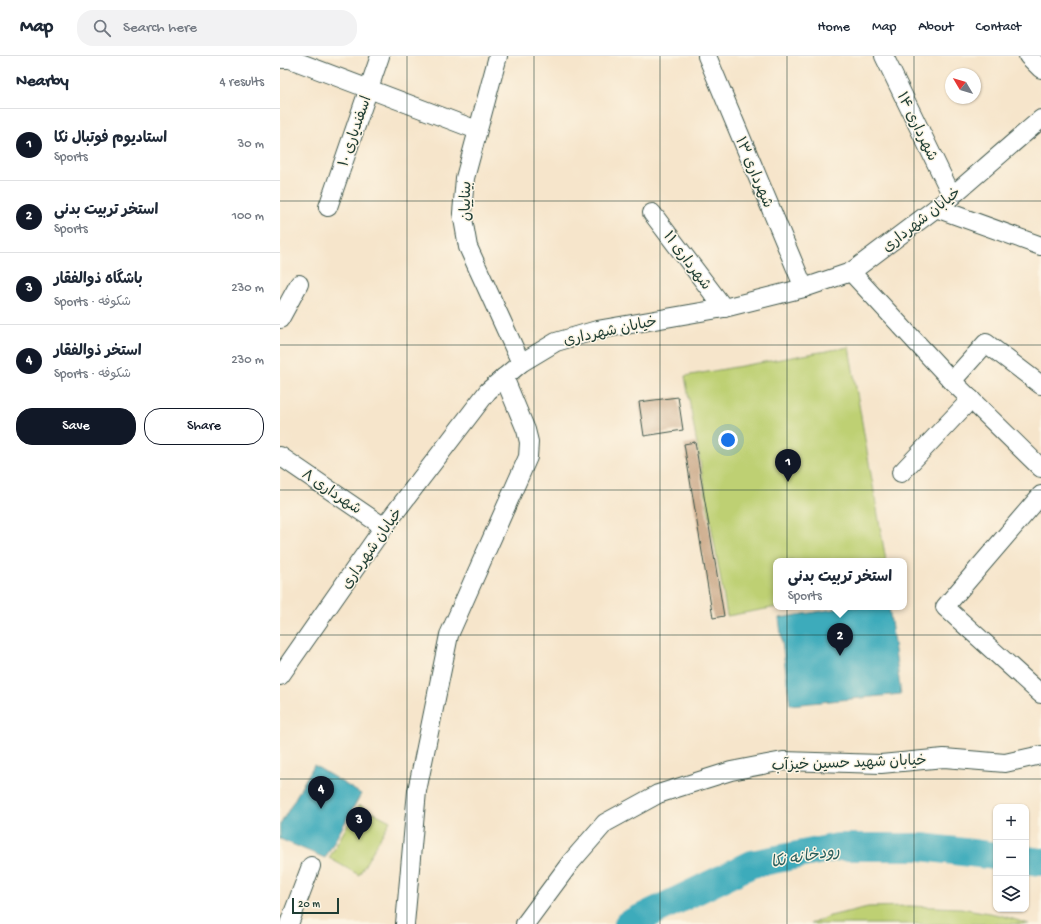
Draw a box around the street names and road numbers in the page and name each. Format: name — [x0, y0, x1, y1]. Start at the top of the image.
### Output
street label: شهرداری ۱۴ — [892, 89, 941, 164]
street label: اسفندیاری ۱۰ — [335, 94, 376, 169]
street label: شهرداری ۱۳ — [730, 135, 776, 211]
street label: بیناییان — [458, 181, 476, 221]
street label: خیابان شهرداری — [879, 184, 965, 257]
street label: شهرداری ۱۱ — [659, 228, 714, 294]
street label: خیابان شهرداری — [562, 313, 659, 351]
street label: شهرداری ۸ — [298, 466, 364, 519]
street label: خیابان شهرداری — [338, 505, 407, 593]
street label: خیابان شهید حسین خیزآب — [771, 751, 927, 776]

